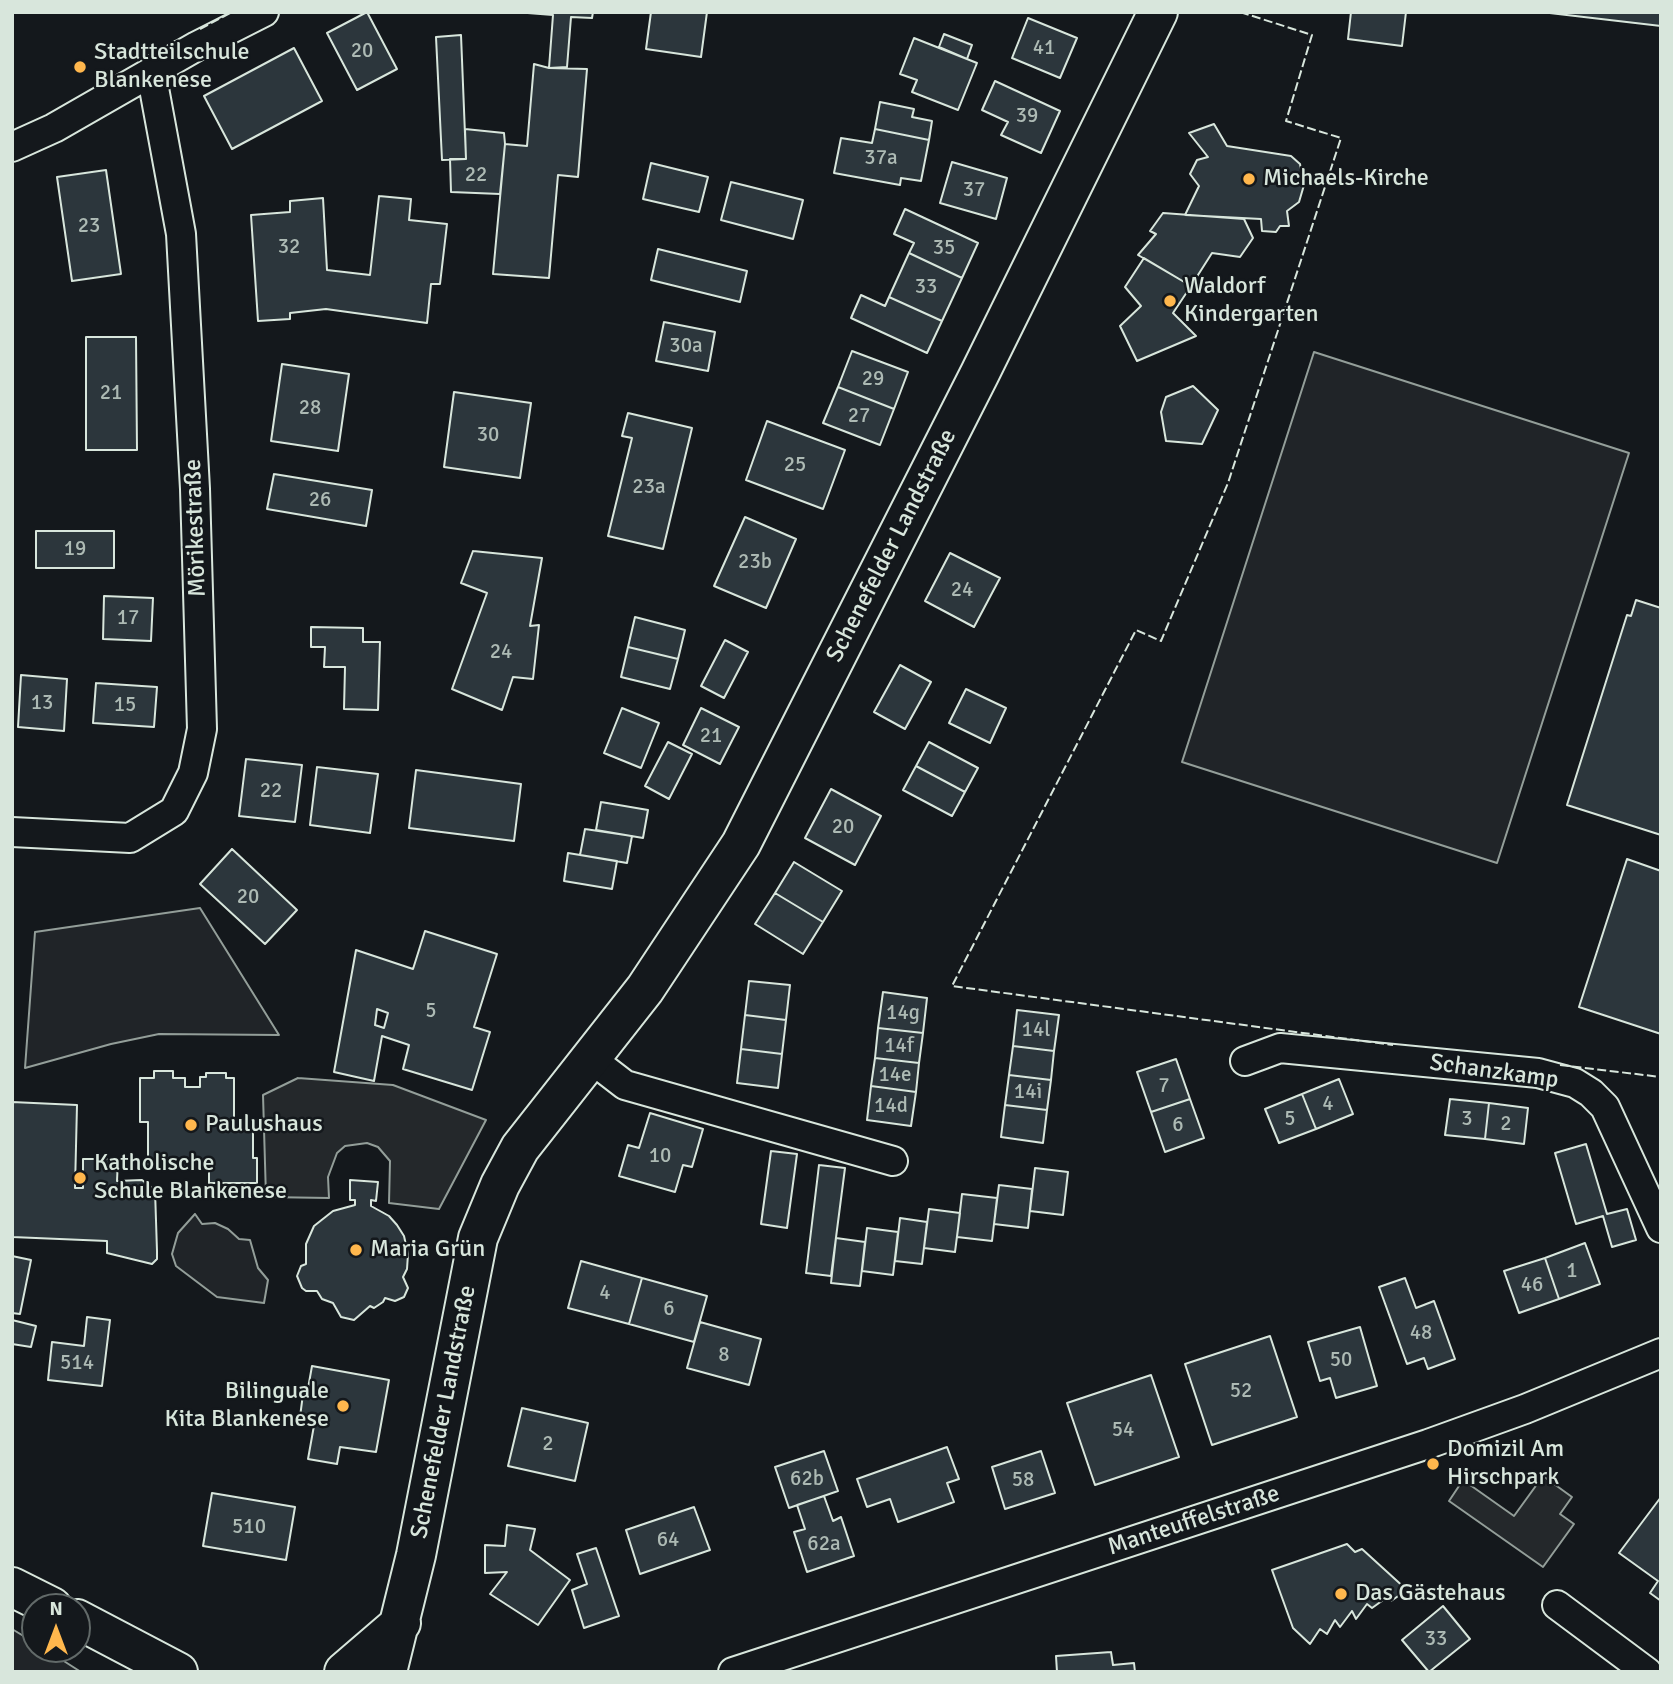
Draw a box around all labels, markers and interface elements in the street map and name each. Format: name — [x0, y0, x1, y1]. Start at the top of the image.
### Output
house number: 41 — [1033, 35, 1055, 61]
house number: 20 — [351, 38, 373, 64]
place label: Stadtteilschule Blankenese — [94, 39, 249, 95]
marker: Stadtteilschule Blankenese — [72, 59, 88, 75]
house number: 39 — [1016, 103, 1038, 129]
house number: 37a — [864, 145, 898, 171]
house number: 22 — [465, 162, 487, 188]
place label: Michaels-Kirche — [1263, 165, 1429, 193]
marker: Michaels-Kirche — [1241, 171, 1257, 187]
house number: 37 — [963, 177, 985, 203]
house number: 23 — [78, 213, 100, 239]
house number: 32 — [278, 234, 300, 260]
house number: 35 — [933, 235, 955, 261]
place label: Waldorf Kindergarten — [1184, 273, 1319, 329]
house number: 33 — [915, 274, 937, 300]
marker: Waldorf Kindergarten — [1162, 293, 1178, 309]
house number: 30a — [669, 333, 703, 359]
house number: 29 — [862, 366, 884, 392]
house number: 21 — [100, 380, 122, 406]
house number: 28 — [299, 395, 321, 421]
house number: 27 — [848, 403, 870, 429]
house number: 30 — [477, 422, 499, 448]
street label: Schenefelder Landstraße — [821, 425, 963, 667]
house number: 25 — [784, 452, 806, 478]
street label: Mörikestraße — [179, 459, 213, 597]
house number: 23a — [632, 474, 666, 500]
house number: 26 — [309, 487, 331, 513]
house number: 19 — [64, 536, 86, 562]
house number: 23b — [738, 549, 772, 575]
house number: 24 — [951, 577, 973, 603]
house number: 17 — [117, 605, 139, 631]
house number: 24 — [490, 639, 512, 665]
house number: 13 — [31, 690, 53, 716]
house number: 15 — [114, 692, 136, 718]
house number: 21 — [700, 723, 722, 749]
house number: 22 — [260, 778, 282, 804]
house number: 20 — [832, 814, 854, 840]
house number: 20 — [237, 884, 259, 910]
house number: 5 — [425, 998, 437, 1024]
house number: 14g — [886, 1000, 920, 1026]
house number: 14l — [1022, 1017, 1050, 1043]
house number: 14f — [884, 1033, 914, 1059]
street label: Schanzkamp — [1428, 1049, 1560, 1095]
house number: 14e — [878, 1062, 912, 1088]
house number: 7 — [1158, 1073, 1170, 1099]
house number: 14i — [1014, 1079, 1042, 1105]
house number: 4 — [1322, 1091, 1334, 1117]
house number: 14d — [874, 1093, 908, 1119]
house number: 5 — [1284, 1106, 1296, 1132]
house number: 3 — [1461, 1106, 1473, 1132]
place label: Paulushaus — [205, 1111, 323, 1139]
house number: 2 — [1500, 1111, 1512, 1137]
house number: 6 — [1172, 1112, 1184, 1138]
marker: Paulushaus — [183, 1117, 199, 1133]
house number: 10 — [649, 1143, 671, 1169]
place label: Katholische Schule Blankenese — [94, 1150, 287, 1206]
marker: Katholische Schule Blankenese — [72, 1170, 88, 1186]
place label: Maria Grün — [370, 1236, 485, 1264]
marker: Maria Grün — [348, 1242, 364, 1258]
house number: 1 — [1566, 1258, 1578, 1284]
house number: 46 — [1521, 1272, 1543, 1298]
house number: 4 — [599, 1280, 611, 1306]
street label: Schenefelder Landstraße — [405, 1283, 483, 1541]
house number: 6 — [663, 1296, 675, 1322]
house number: 48 — [1410, 1320, 1432, 1346]
house number: 8 — [718, 1342, 730, 1368]
house number: 50 — [1330, 1347, 1352, 1373]
house number: 514 — [60, 1350, 94, 1376]
place label: Bilinguale Kita Blankenese — [164, 1378, 329, 1434]
house number: 52 — [1230, 1378, 1252, 1404]
marker: Bilinguale Kita Blankenese — [335, 1398, 351, 1414]
house number: 54 — [1112, 1417, 1134, 1443]
house number: 2 — [542, 1431, 554, 1457]
place label: Domizil Am Hirschpark — [1447, 1436, 1564, 1492]
marker: Domizil Am Hirschpark — [1425, 1456, 1441, 1472]
house number: 62b — [790, 1466, 824, 1492]
house number: 58 — [1012, 1467, 1034, 1493]
street label: Manteuffelstraße — [1104, 1480, 1284, 1562]
house number: 510 — [232, 1514, 266, 1540]
house number: 64 — [657, 1527, 679, 1553]
house number: 62a — [807, 1531, 841, 1557]
place label: Das Gästehaus — [1355, 1580, 1505, 1608]
marker: Das Gästehaus — [1333, 1586, 1349, 1602]
north arrow — [21, 1593, 91, 1663]
text: N — [49, 1597, 63, 1621]
house number: 33 — [1425, 1626, 1447, 1652]

